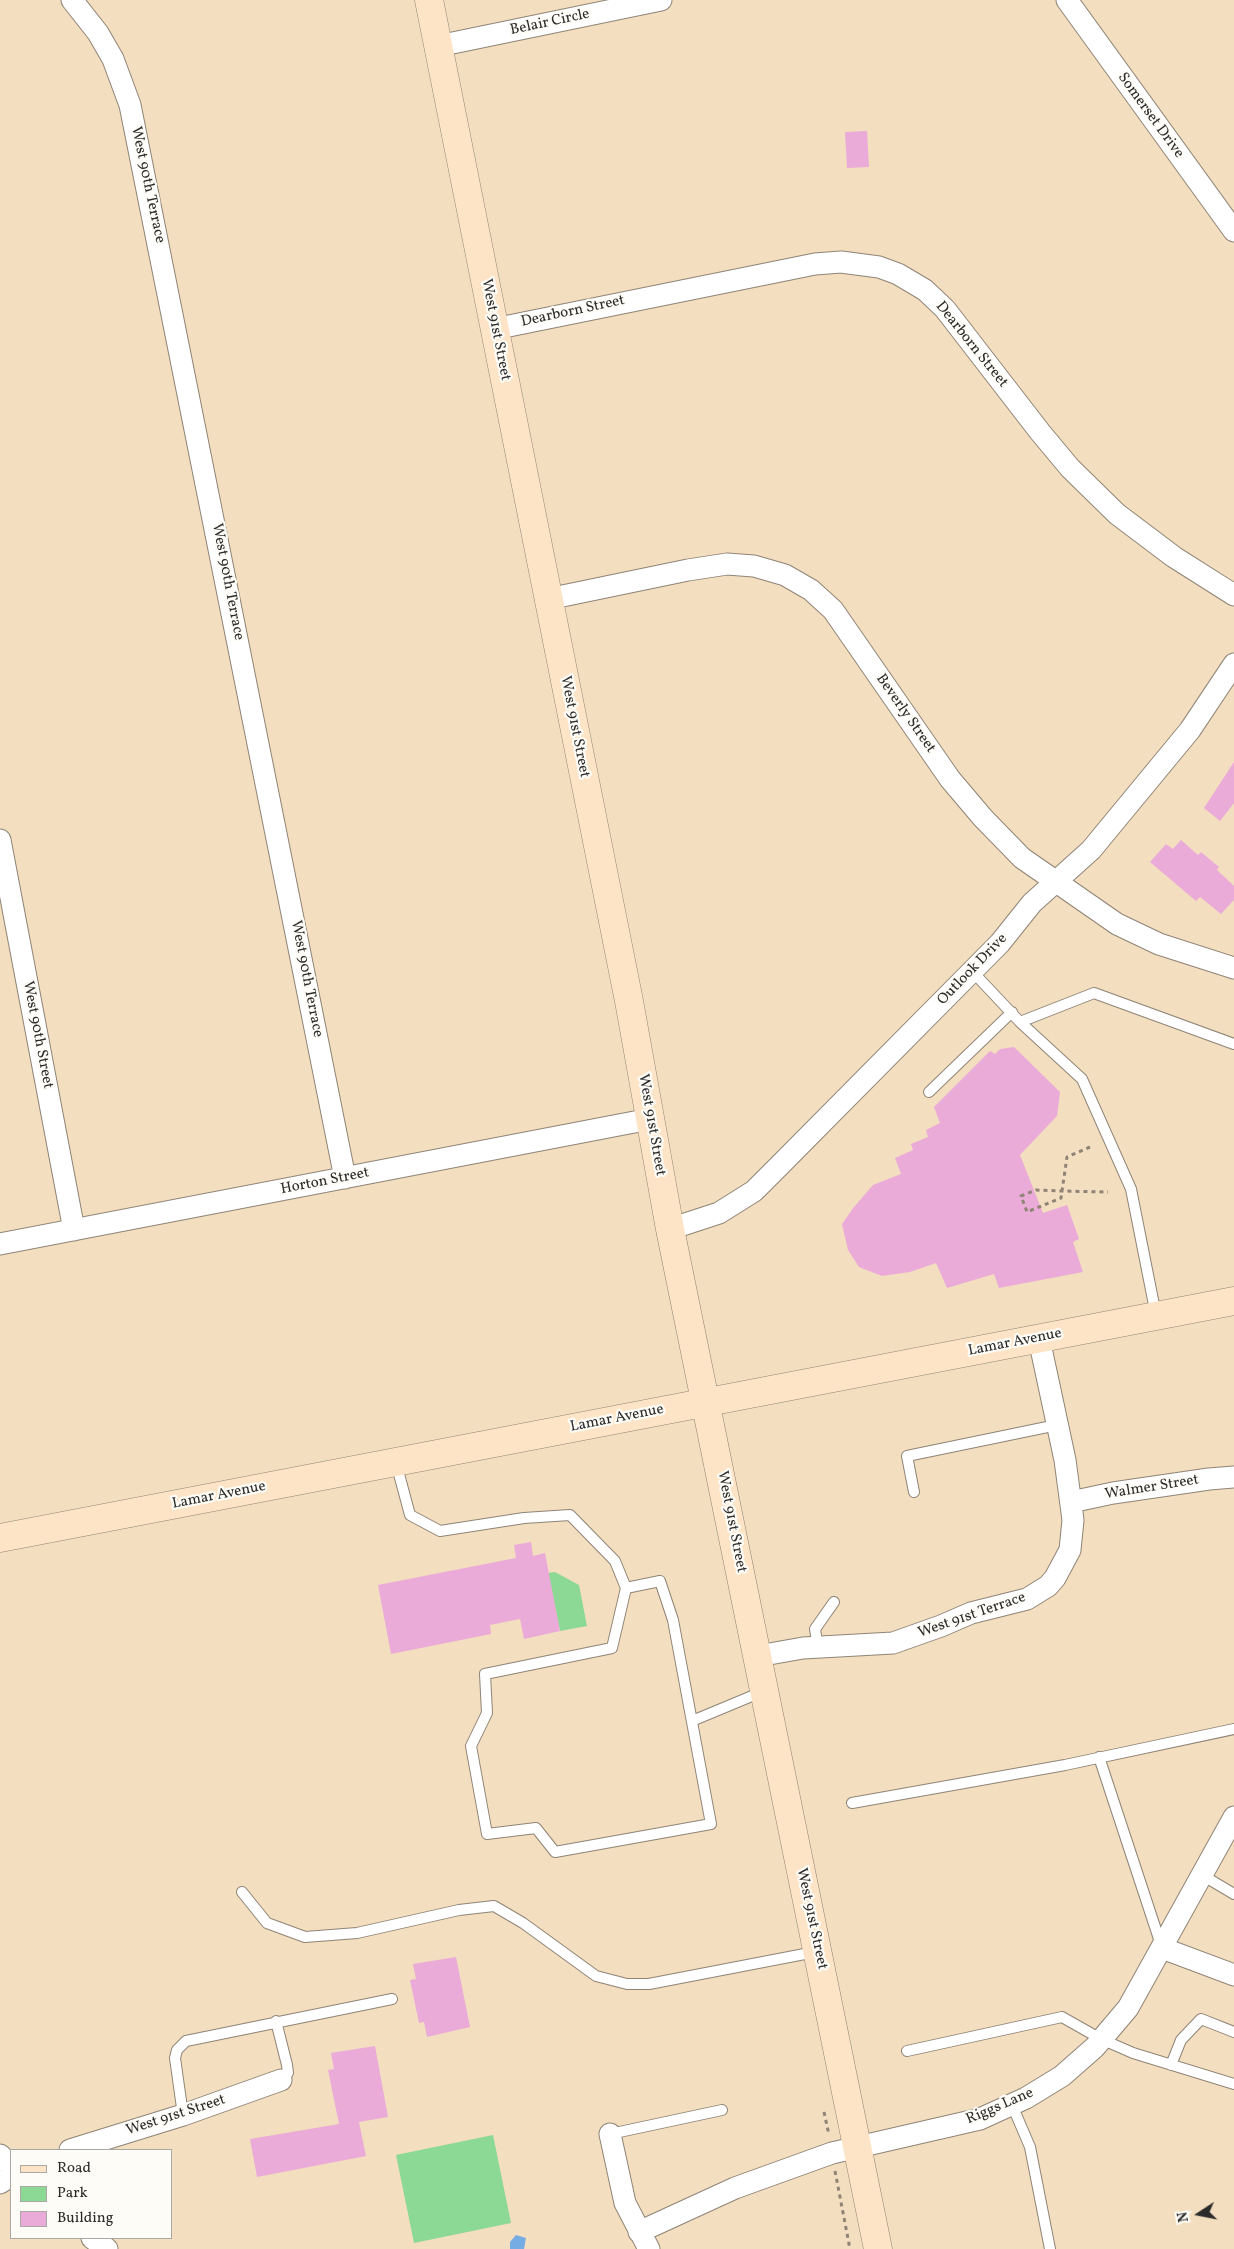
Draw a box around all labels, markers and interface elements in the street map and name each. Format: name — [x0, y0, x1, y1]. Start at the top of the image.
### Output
street label: Belair Circle — [509, 6, 591, 40]
street label: Somerset Drive — [1113, 70, 1187, 162]
street label: West 90th Terrace — [126, 125, 168, 245]
street label: West 91st Street — [476, 278, 514, 382]
street label: Dearborn Street — [520, 292, 626, 332]
street label: Dearborn Street — [931, 298, 1011, 392]
street label: West 90th Terrace — [207, 522, 247, 642]
street label: Beverly Street — [871, 671, 939, 757]
street label: West 91st Street — [555, 675, 593, 779]
street label: West 90th Terrace — [286, 919, 326, 1039]
street label: Outlook Drive — [934, 930, 1012, 1010]
street label: West 90th Street — [18, 980, 56, 1090]
street label: West 91st Street — [633, 1073, 669, 1177]
street label: Horton Street — [279, 1165, 371, 1199]
street label: Lamar Avenue — [967, 1325, 1063, 1361]
street label: Lamar Avenue — [569, 1401, 665, 1437]
street label: West 91st Street — [712, 1470, 750, 1574]
street label: Walmer Street — [1104, 1472, 1200, 1504]
street label: Lamar Avenue — [171, 1478, 267, 1514]
street label: West 91st Terrace — [916, 1589, 1028, 1643]
street label: West 91st Street — [791, 1867, 831, 1971]
street label: Riggs Lane — [964, 2085, 1036, 2129]
street label: West 91st Street — [124, 2091, 228, 2141]
legend — [10, 2149, 172, 2239]
text: Road — [57, 2158, 91, 2179]
text: Park — [57, 2183, 88, 2204]
north arrow — [1174, 2189, 1224, 2239]
text: Building — [57, 2208, 113, 2229]
text: N — [1173, 2210, 1194, 2224]

